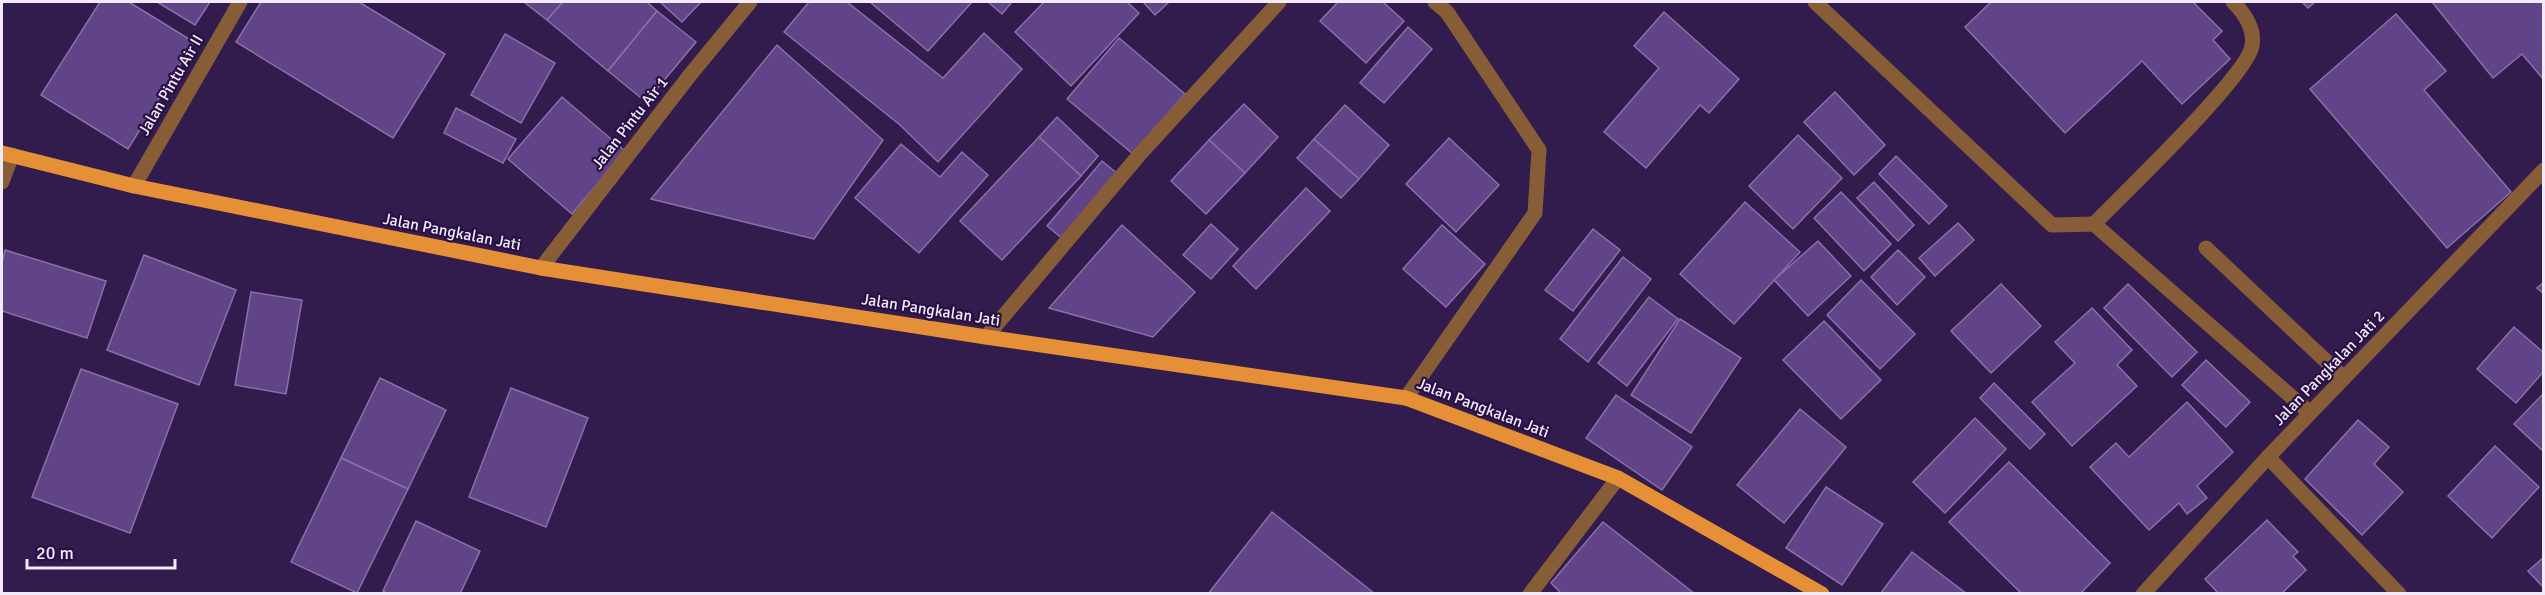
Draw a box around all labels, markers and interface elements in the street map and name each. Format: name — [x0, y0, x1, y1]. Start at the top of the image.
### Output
street label: Jalan Pintu Air II — [134, 31, 208, 139]
street label: Jalan Pintu Air 1 — [588, 73, 672, 173]
street label: Jalan Pangkalan Jati — [381, 209, 523, 255]
street label: Jalan Pangkalan Jati — [860, 289, 1002, 331]
street label: Jalan Pangkalan Jati 2 — [2269, 306, 2389, 430]
street label: Jalan Pangkalan Jati — [1414, 374, 1552, 442]
scale bar — [27, 532, 176, 570]
text: 20 m — [36, 542, 74, 564]

